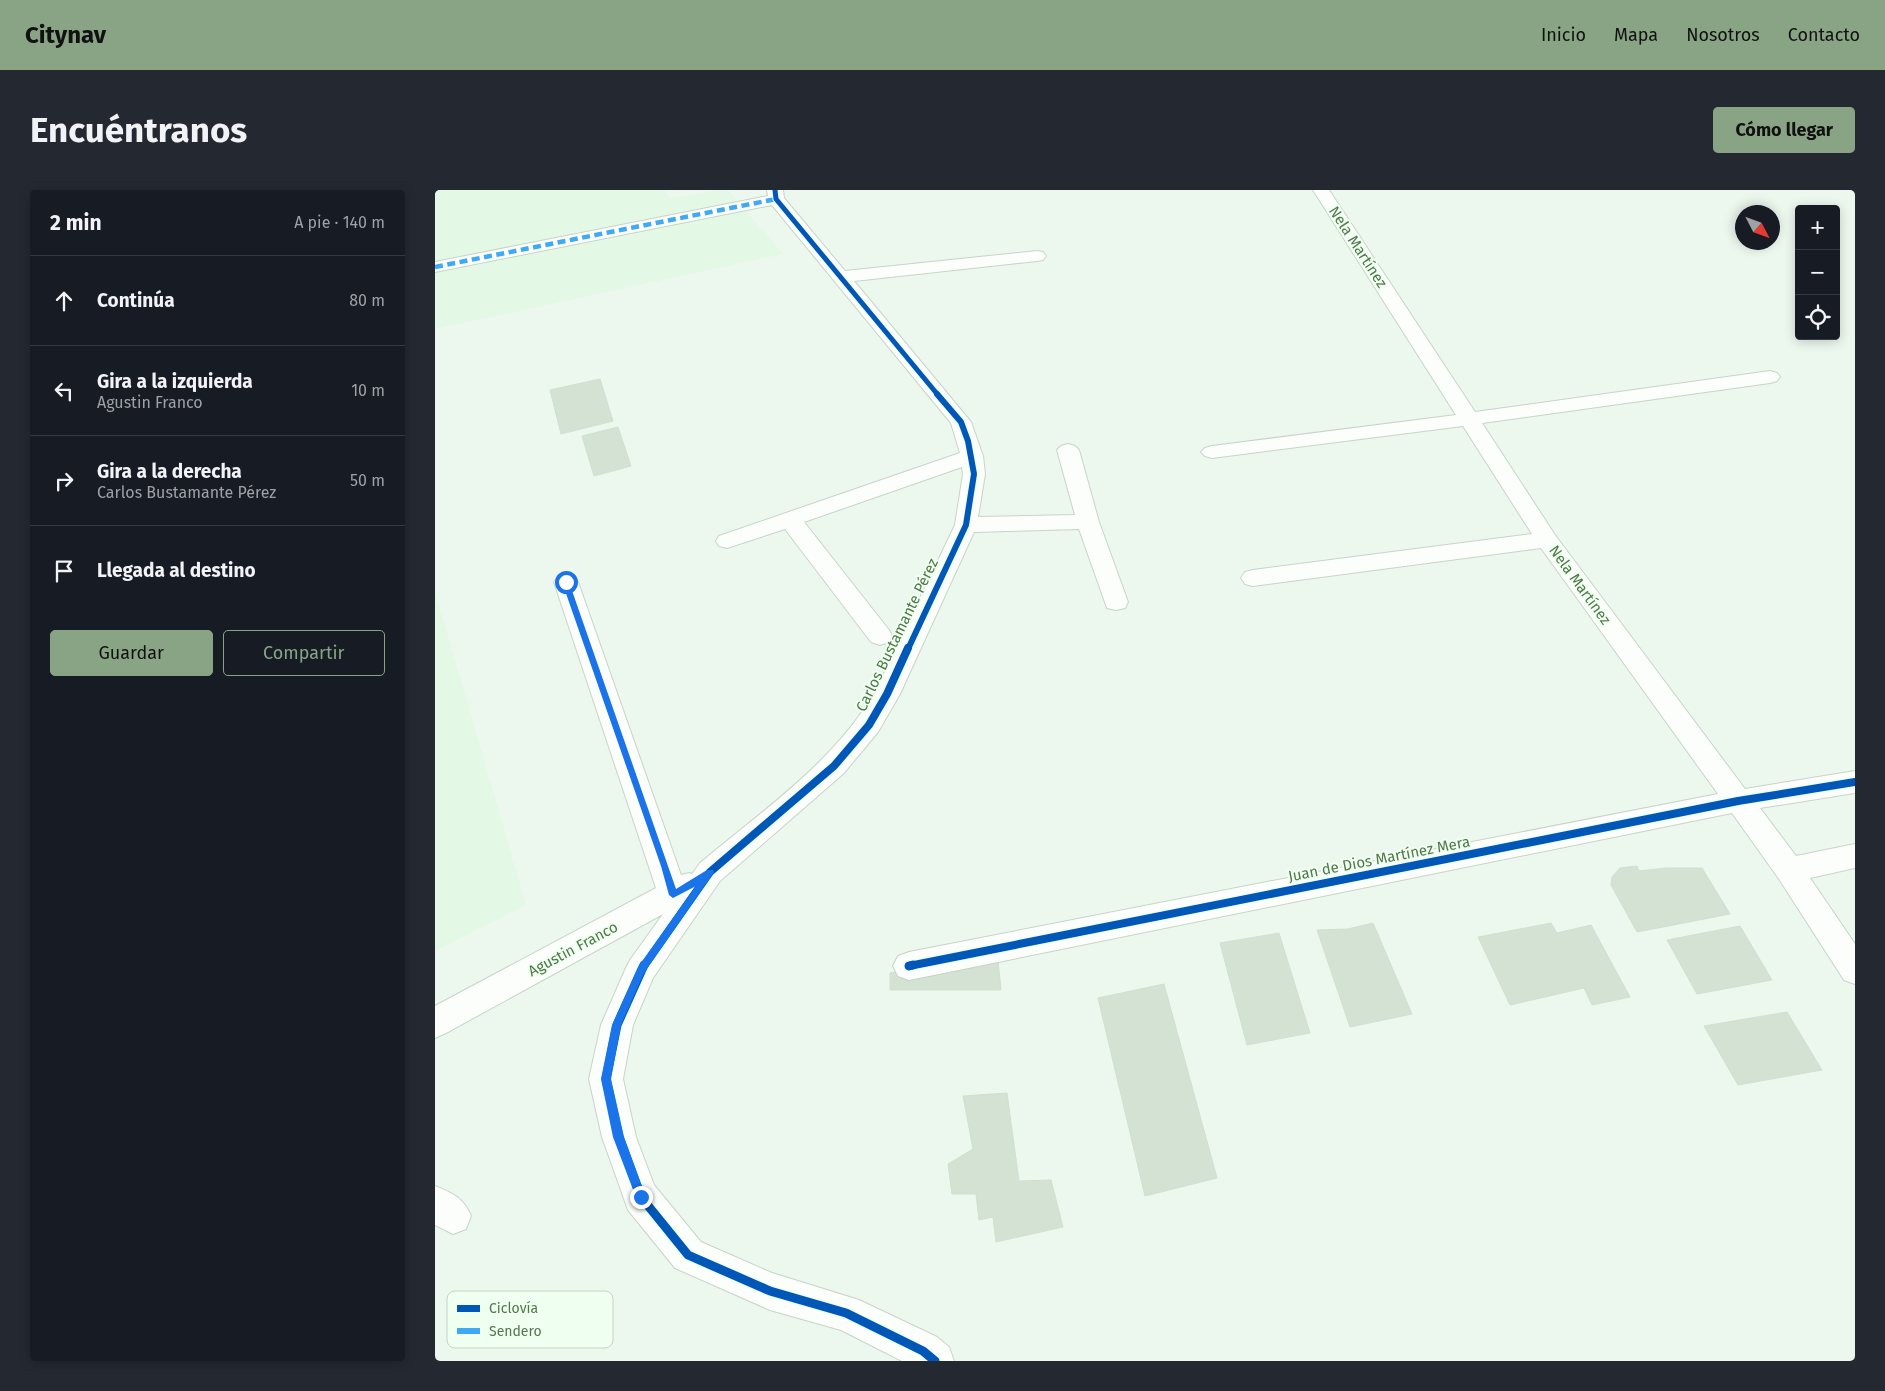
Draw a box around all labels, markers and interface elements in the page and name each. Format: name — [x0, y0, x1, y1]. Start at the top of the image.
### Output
text: Citynav — [25, 21, 106, 49]
text: Inicio — [1541, 24, 1586, 46]
text: Mapa — [1614, 24, 1658, 46]
text: Nosotros — [1686, 24, 1760, 46]
text: Contacto — [1788, 24, 1860, 46]
button: Cómo llegar — [1713, 107, 1855, 153]
text: Encuéntranos — [30, 109, 247, 151]
street label: Nela Martínez — [1325, 203, 1391, 292]
north arrow — [1735, 205, 1780, 250]
map controls — [1795, 205, 1840, 340]
button: + — [1795, 205, 1840, 250]
text: 2 min — [50, 210, 102, 236]
text: A pie · 140 m — [294, 213, 385, 232]
button: − — [1795, 250, 1840, 295]
icon: ahead — [50, 287, 78, 315]
text: Continúa — [97, 289, 175, 312]
text: 80 m — [349, 291, 385, 310]
button: locate — [1795, 295, 1840, 340]
text: Gira a la izquierda — [97, 370, 253, 393]
icon: left — [50, 377, 78, 405]
text: 10 m — [351, 381, 385, 400]
text: Agustin Franco — [97, 393, 203, 412]
text: Gira a la derecha — [97, 460, 242, 483]
icon: right — [50, 467, 78, 495]
text: 50 m — [350, 471, 385, 490]
text: Carlos Bustamante Pérez — [97, 483, 276, 502]
street label: Nela Martínez — [1545, 542, 1615, 628]
street label: Carlos Bustamante Pérez — [852, 555, 942, 715]
icon: arrive — [50, 557, 78, 585]
text: Llegada al destino — [97, 559, 256, 582]
route start — [555, 571, 578, 594]
button: Guardar — [50, 630, 213, 676]
button: Compartir — [223, 630, 385, 676]
street label: Juan de Dios Martínez Mera — [1287, 833, 1471, 885]
street label: Agustin Franco — [525, 918, 621, 980]
route end — [630, 1186, 653, 1209]
legend — [447, 1291, 613, 1348]
text: Ciclovía — [489, 1300, 538, 1317]
text: Sendero — [489, 1323, 542, 1340]

